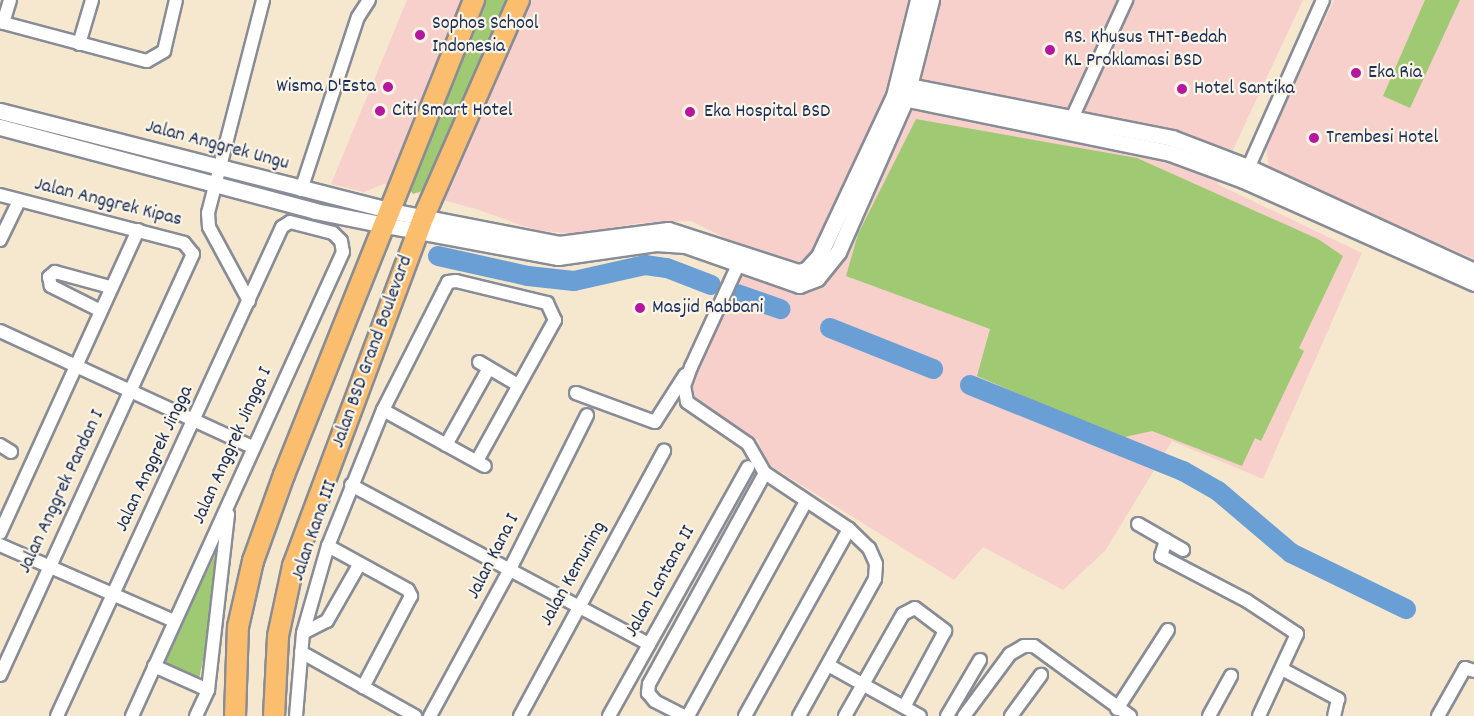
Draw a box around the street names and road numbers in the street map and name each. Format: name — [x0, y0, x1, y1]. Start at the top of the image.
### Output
street label: Jalan Anggrek Ungu — [143, 115, 291, 177]
street label: Jalan Anggrek Kipas — [32, 173, 184, 233]
street label: Jalan BSD Grand Boulevard — [327, 253, 419, 451]
street label: Jalan Anggrek Jingga I — [188, 364, 278, 528]
street label: Jalan Anggrek Jingga — [111, 382, 199, 536]
street label: Jalan Anggrek Pandan I — [14, 406, 110, 578]
street label: Jalan Kana III — [287, 477, 343, 585]
street label: Jalan Kana I — [462, 510, 526, 604]
street label: Jalan Kemuning — [535, 517, 613, 631]
street label: Jalan Lantana II — [620, 522, 702, 642]

